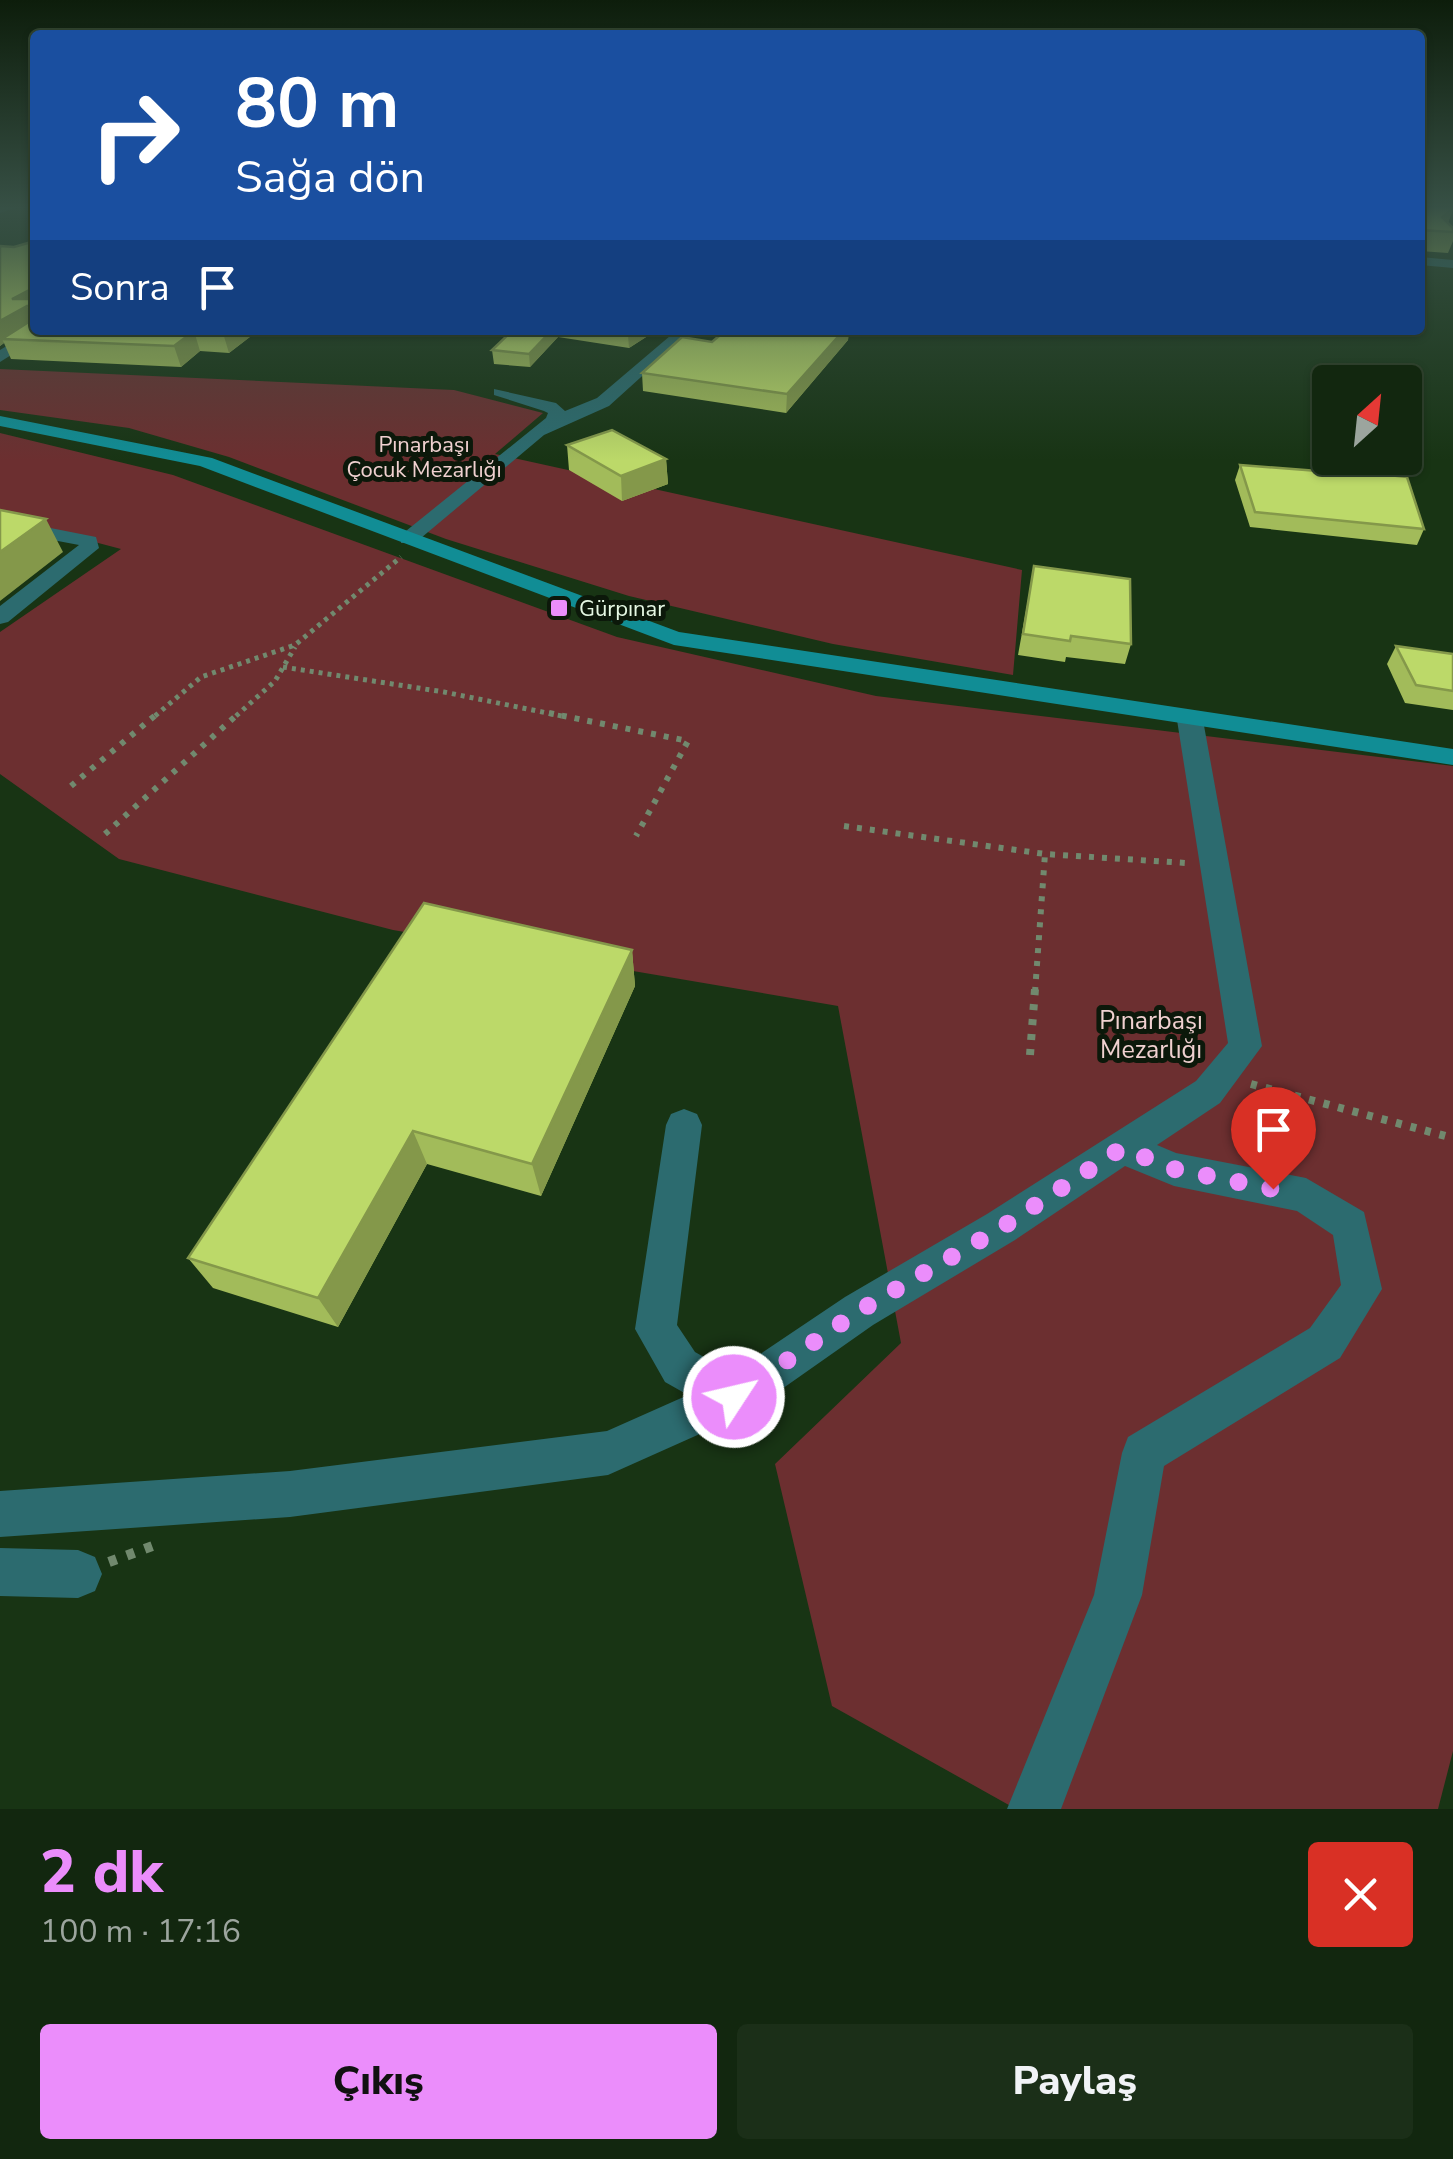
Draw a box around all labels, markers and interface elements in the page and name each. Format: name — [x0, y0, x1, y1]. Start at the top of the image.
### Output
text: 80 m — [235, 56, 399, 152]
icon: right — [70, 70, 200, 200]
text: Sağa dön — [235, 147, 425, 208]
icon: arrive — [190, 260, 245, 315]
text: Sonra — [70, 262, 170, 313]
north arrow — [1312, 365, 1422, 475]
map controls — [1312, 365, 1422, 475]
park label: Pınarbaşı Çocuk Mezarlığı — [346, 430, 502, 485]
place label: Gürpınar — [579, 594, 665, 624]
marker: Gürpınar — [548, 597, 570, 619]
park label: Pınarbaşı Mezarlığı — [1099, 1004, 1203, 1067]
pin — [1231, 1087, 1316, 1190]
icon: arrive — [1246, 1102, 1301, 1157]
position arrow — [682, 1345, 786, 1449]
text: 2 dk — [40, 1831, 163, 1913]
button: close — [1308, 1842, 1413, 1947]
text: 100 m · 17:16 — [40, 1910, 241, 1953]
button: Çıkış — [40, 2024, 717, 2139]
button: Paylaş — [737, 2024, 1413, 2139]

